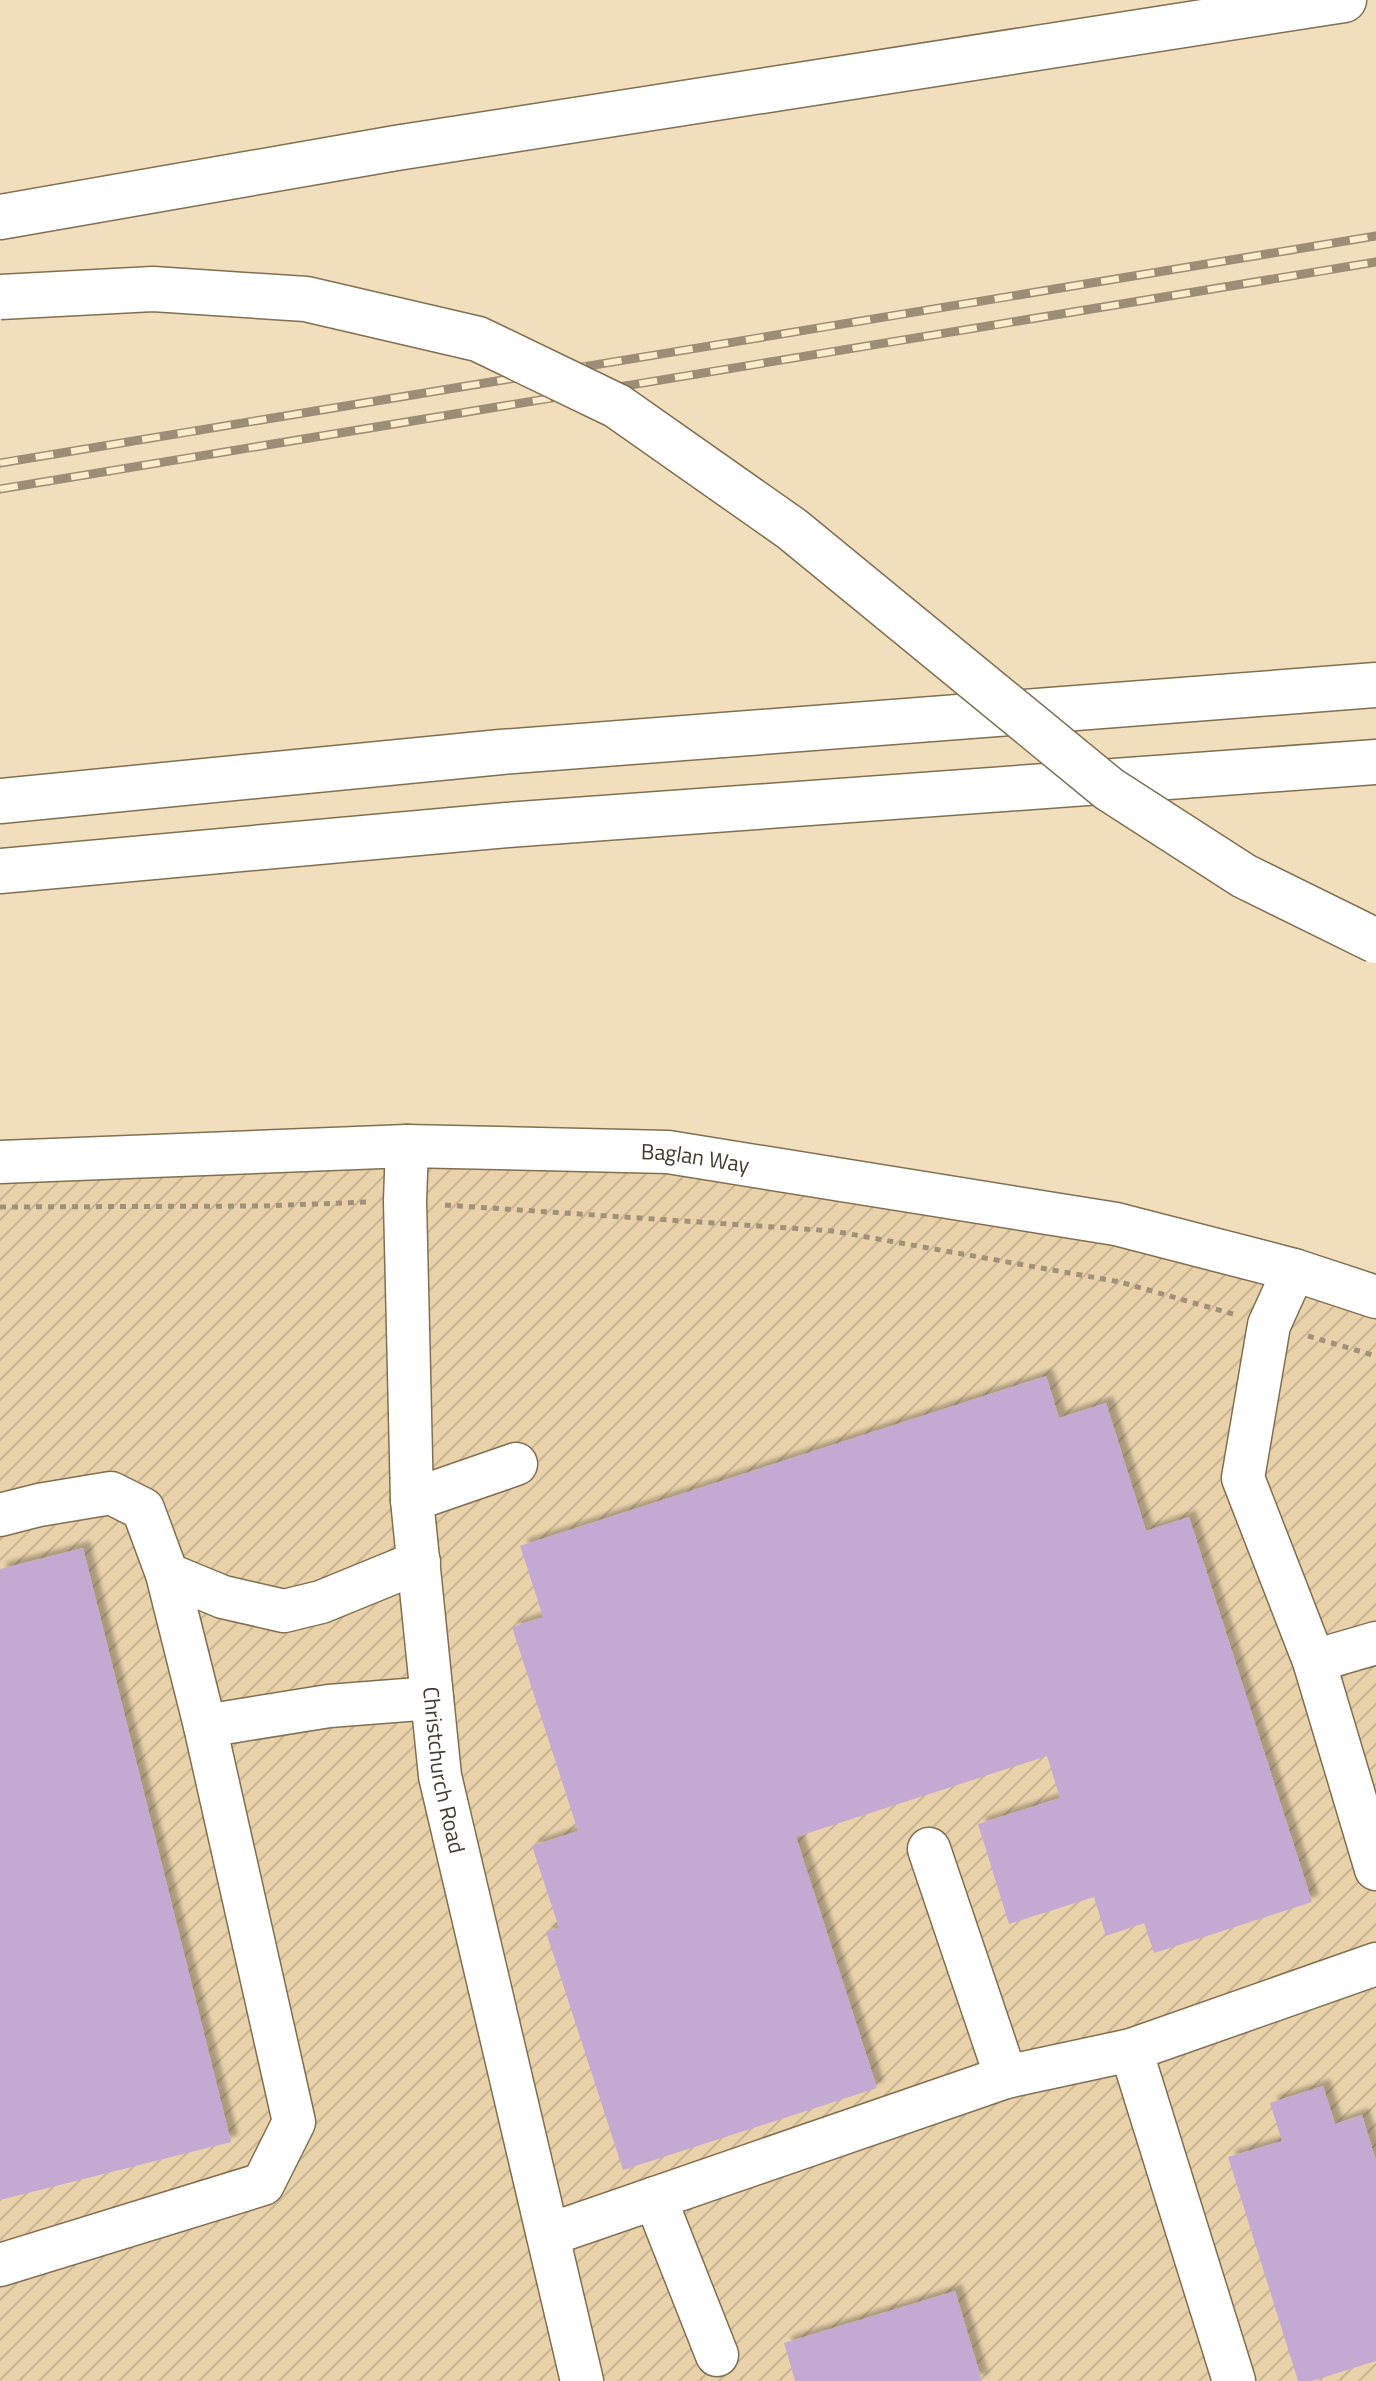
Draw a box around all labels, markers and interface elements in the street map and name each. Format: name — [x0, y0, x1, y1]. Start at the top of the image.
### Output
street label: Baglan Way — [641, 1134, 752, 1182]
street label: Christchurch Road — [414, 1685, 475, 1857]

